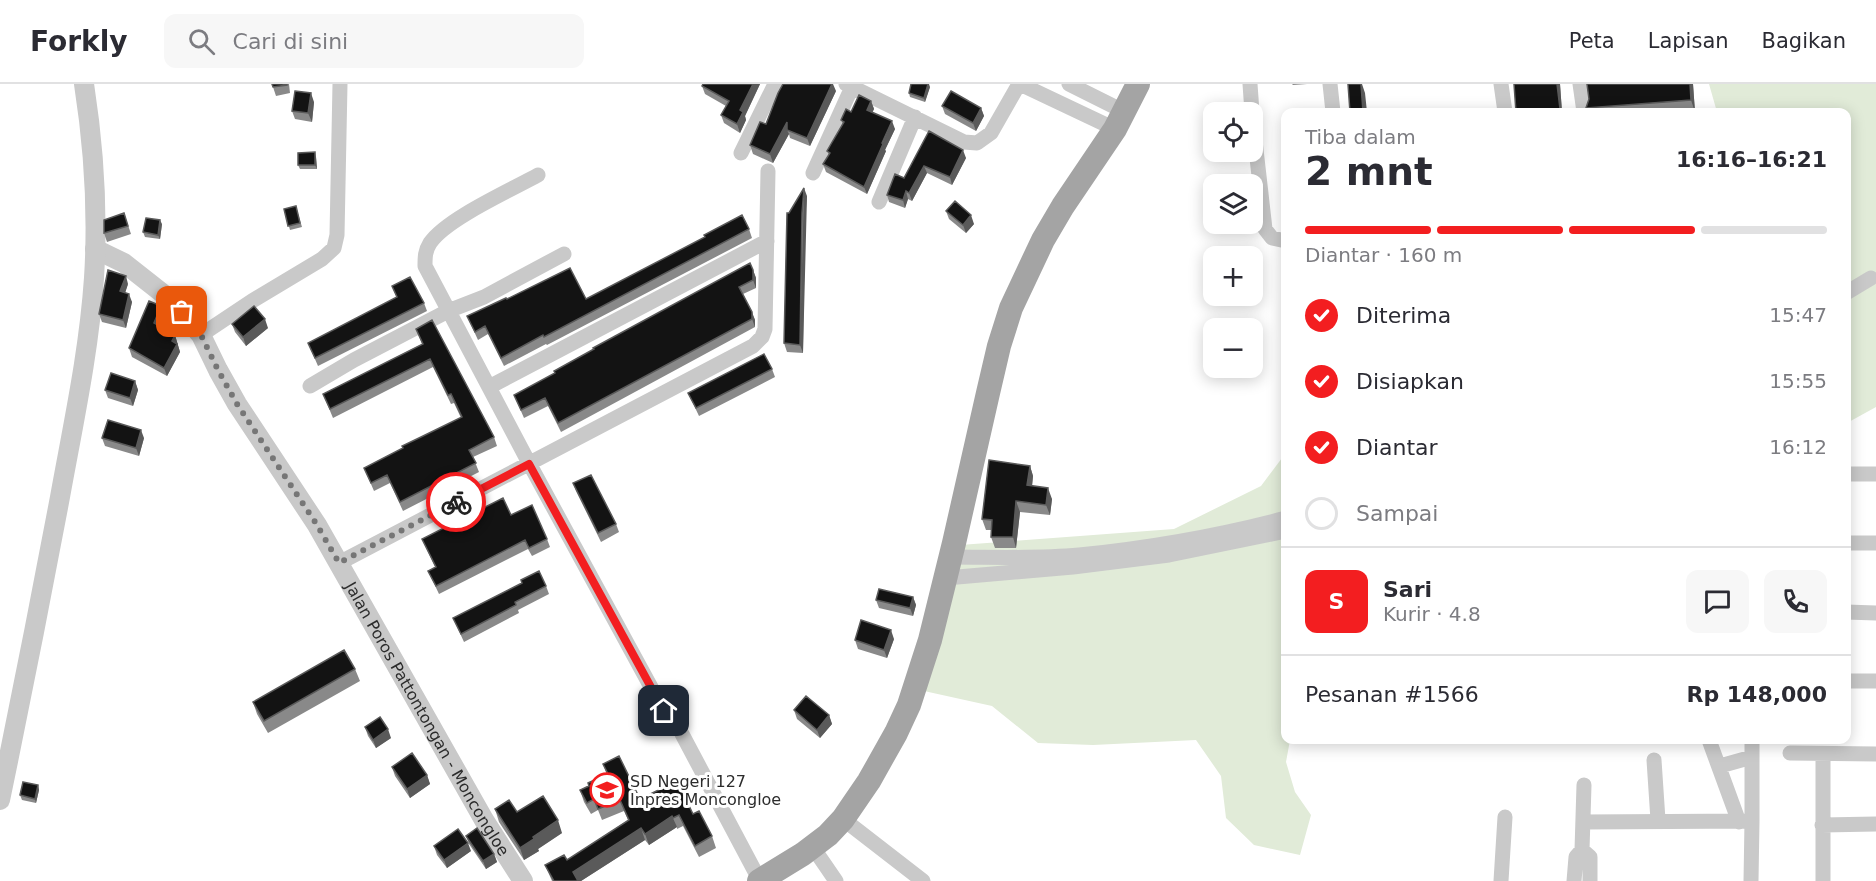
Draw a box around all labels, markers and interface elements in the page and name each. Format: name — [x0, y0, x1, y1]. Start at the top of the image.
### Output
search box — [164, 14, 584, 68]
text: Forkly — [30, 25, 128, 58]
icon: search — [185, 25, 218, 58]
text: Cari di sini — [233, 29, 348, 54]
text: Peta — [1569, 29, 1615, 53]
text: Lapisan — [1648, 29, 1729, 53]
text: Bagikan — [1762, 29, 1846, 53]
map controls — [1203, 102, 1263, 378]
button: locate — [1203, 102, 1263, 162]
text: Tiba dalam — [1305, 125, 1416, 149]
text: 16:16–16:21 — [1676, 147, 1827, 172]
text: 2 mnt — [1305, 149, 1433, 194]
button: layers — [1203, 174, 1263, 234]
text: Diantar · 160 m — [1305, 243, 1462, 267]
button: + — [1203, 246, 1263, 306]
pin — [156, 286, 207, 337]
icon: bag — [165, 295, 198, 328]
icon: check — [1305, 299, 1338, 332]
text: Diterima — [1356, 303, 1451, 328]
text: 15:47 — [1769, 303, 1827, 327]
button: − — [1203, 318, 1263, 378]
icon: check — [1305, 365, 1338, 398]
text: Disiapkan — [1356, 369, 1464, 394]
text: 15:55 — [1769, 369, 1827, 393]
icon: check — [1305, 431, 1338, 464]
text: Diantar — [1356, 435, 1438, 460]
text: 16:12 — [1769, 435, 1827, 459]
courier — [426, 472, 486, 532]
icon: bike — [440, 486, 473, 519]
text: Sampai — [1356, 501, 1438, 526]
button: chat — [1686, 570, 1749, 633]
button: phone — [1764, 570, 1827, 633]
street label: Jalan Poros Pattontongan - Moncongloe — [341, 577, 514, 859]
text: Sari — [1383, 577, 1432, 602]
text: S — [1329, 589, 1344, 614]
text: Kurir · 4.8 — [1383, 602, 1481, 626]
text: Pesanan #1566 — [1305, 682, 1479, 707]
text: Rp 148,000 — [1686, 682, 1827, 707]
pin — [638, 685, 689, 736]
icon: home — [647, 694, 680, 727]
school or university icon: SD Negeri 127 Inpres Moncongloe — [589, 772, 625, 808]
place label: SD Negeri 127 Inpres Moncongloe — [630, 772, 781, 809]

